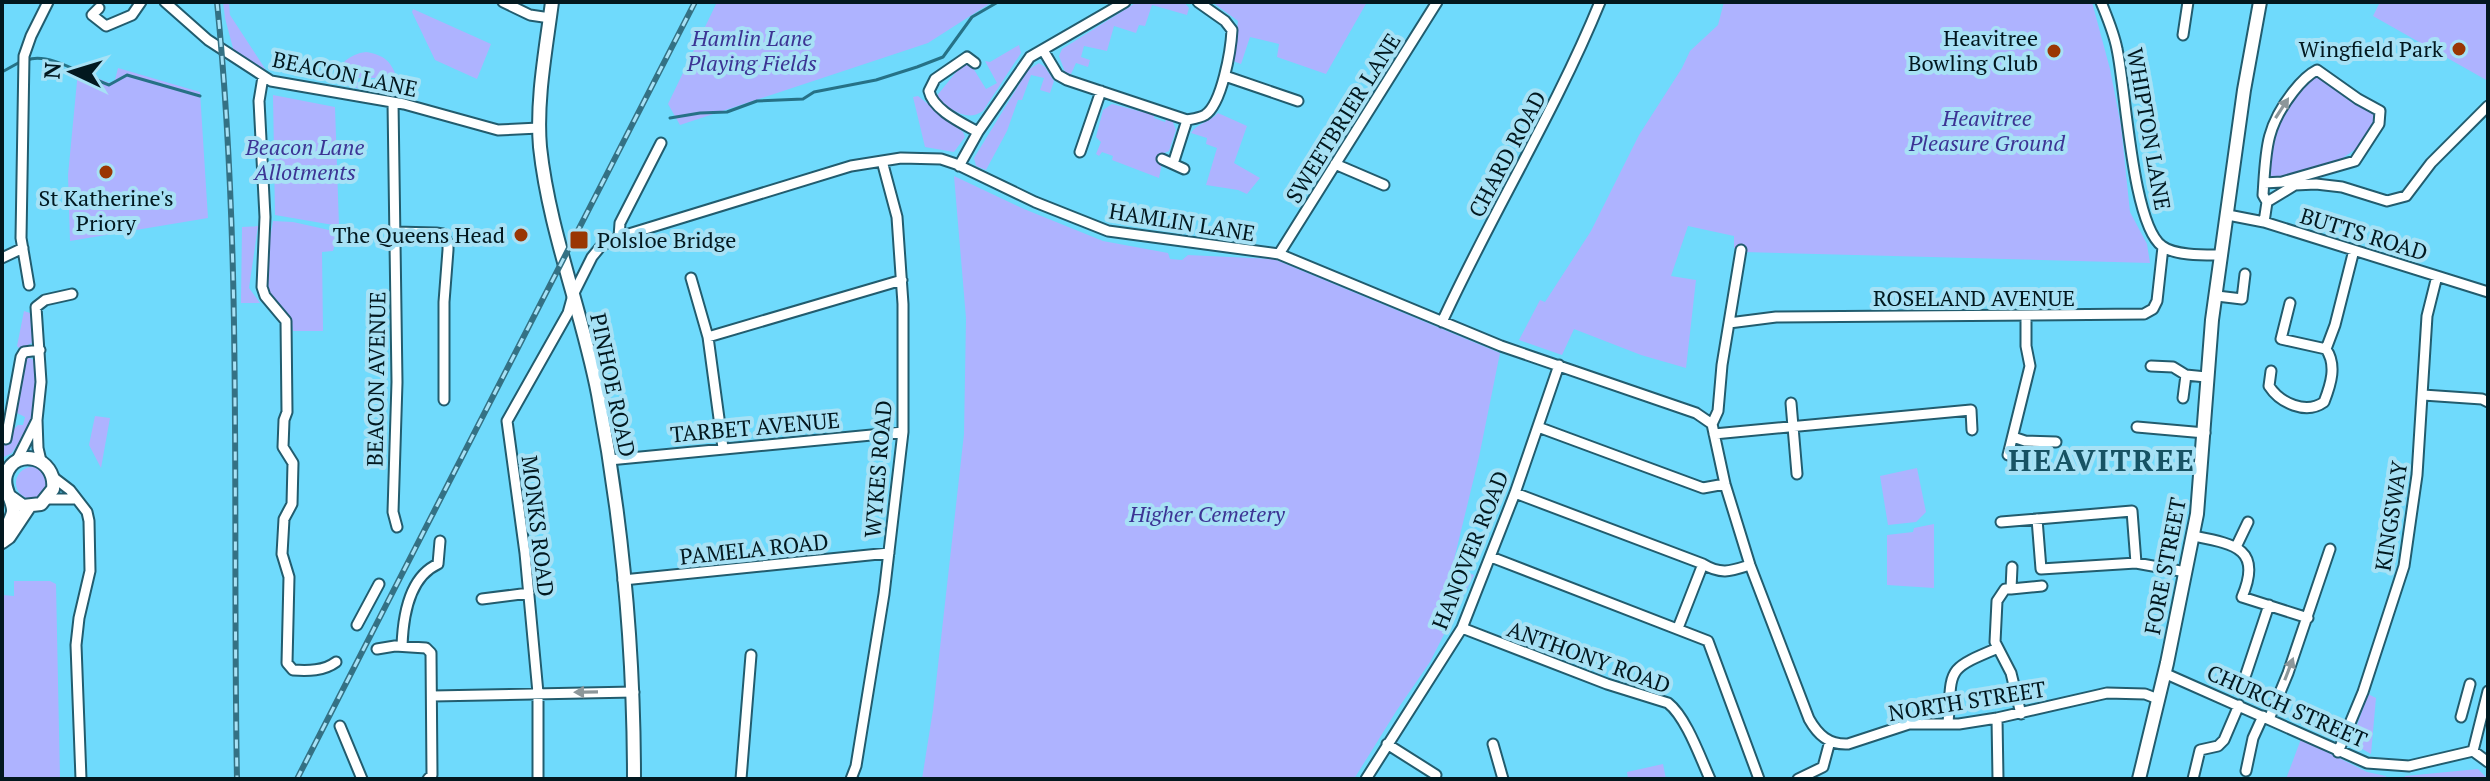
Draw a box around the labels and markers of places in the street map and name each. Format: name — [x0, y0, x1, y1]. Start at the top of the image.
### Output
place label: Heavitree Bowling Club — [1908, 23, 2038, 77]
place label: Wingfield Park — [2299, 34, 2444, 63]
marker: Wingfield Park — [2450, 40, 2468, 58]
marker: Heavitree Bowling Club — [2045, 42, 2063, 60]
marker: St Katherine's Priory — [97, 163, 115, 181]
place label: St Katherine's Priory — [39, 183, 173, 237]
place label: The Queens Head — [333, 220, 505, 249]
place label: Polsloe Bridge — [597, 225, 736, 254]
marker: The Queens Head — [512, 226, 530, 244]
marker: Polsloe Bridge — [568, 229, 590, 251]

